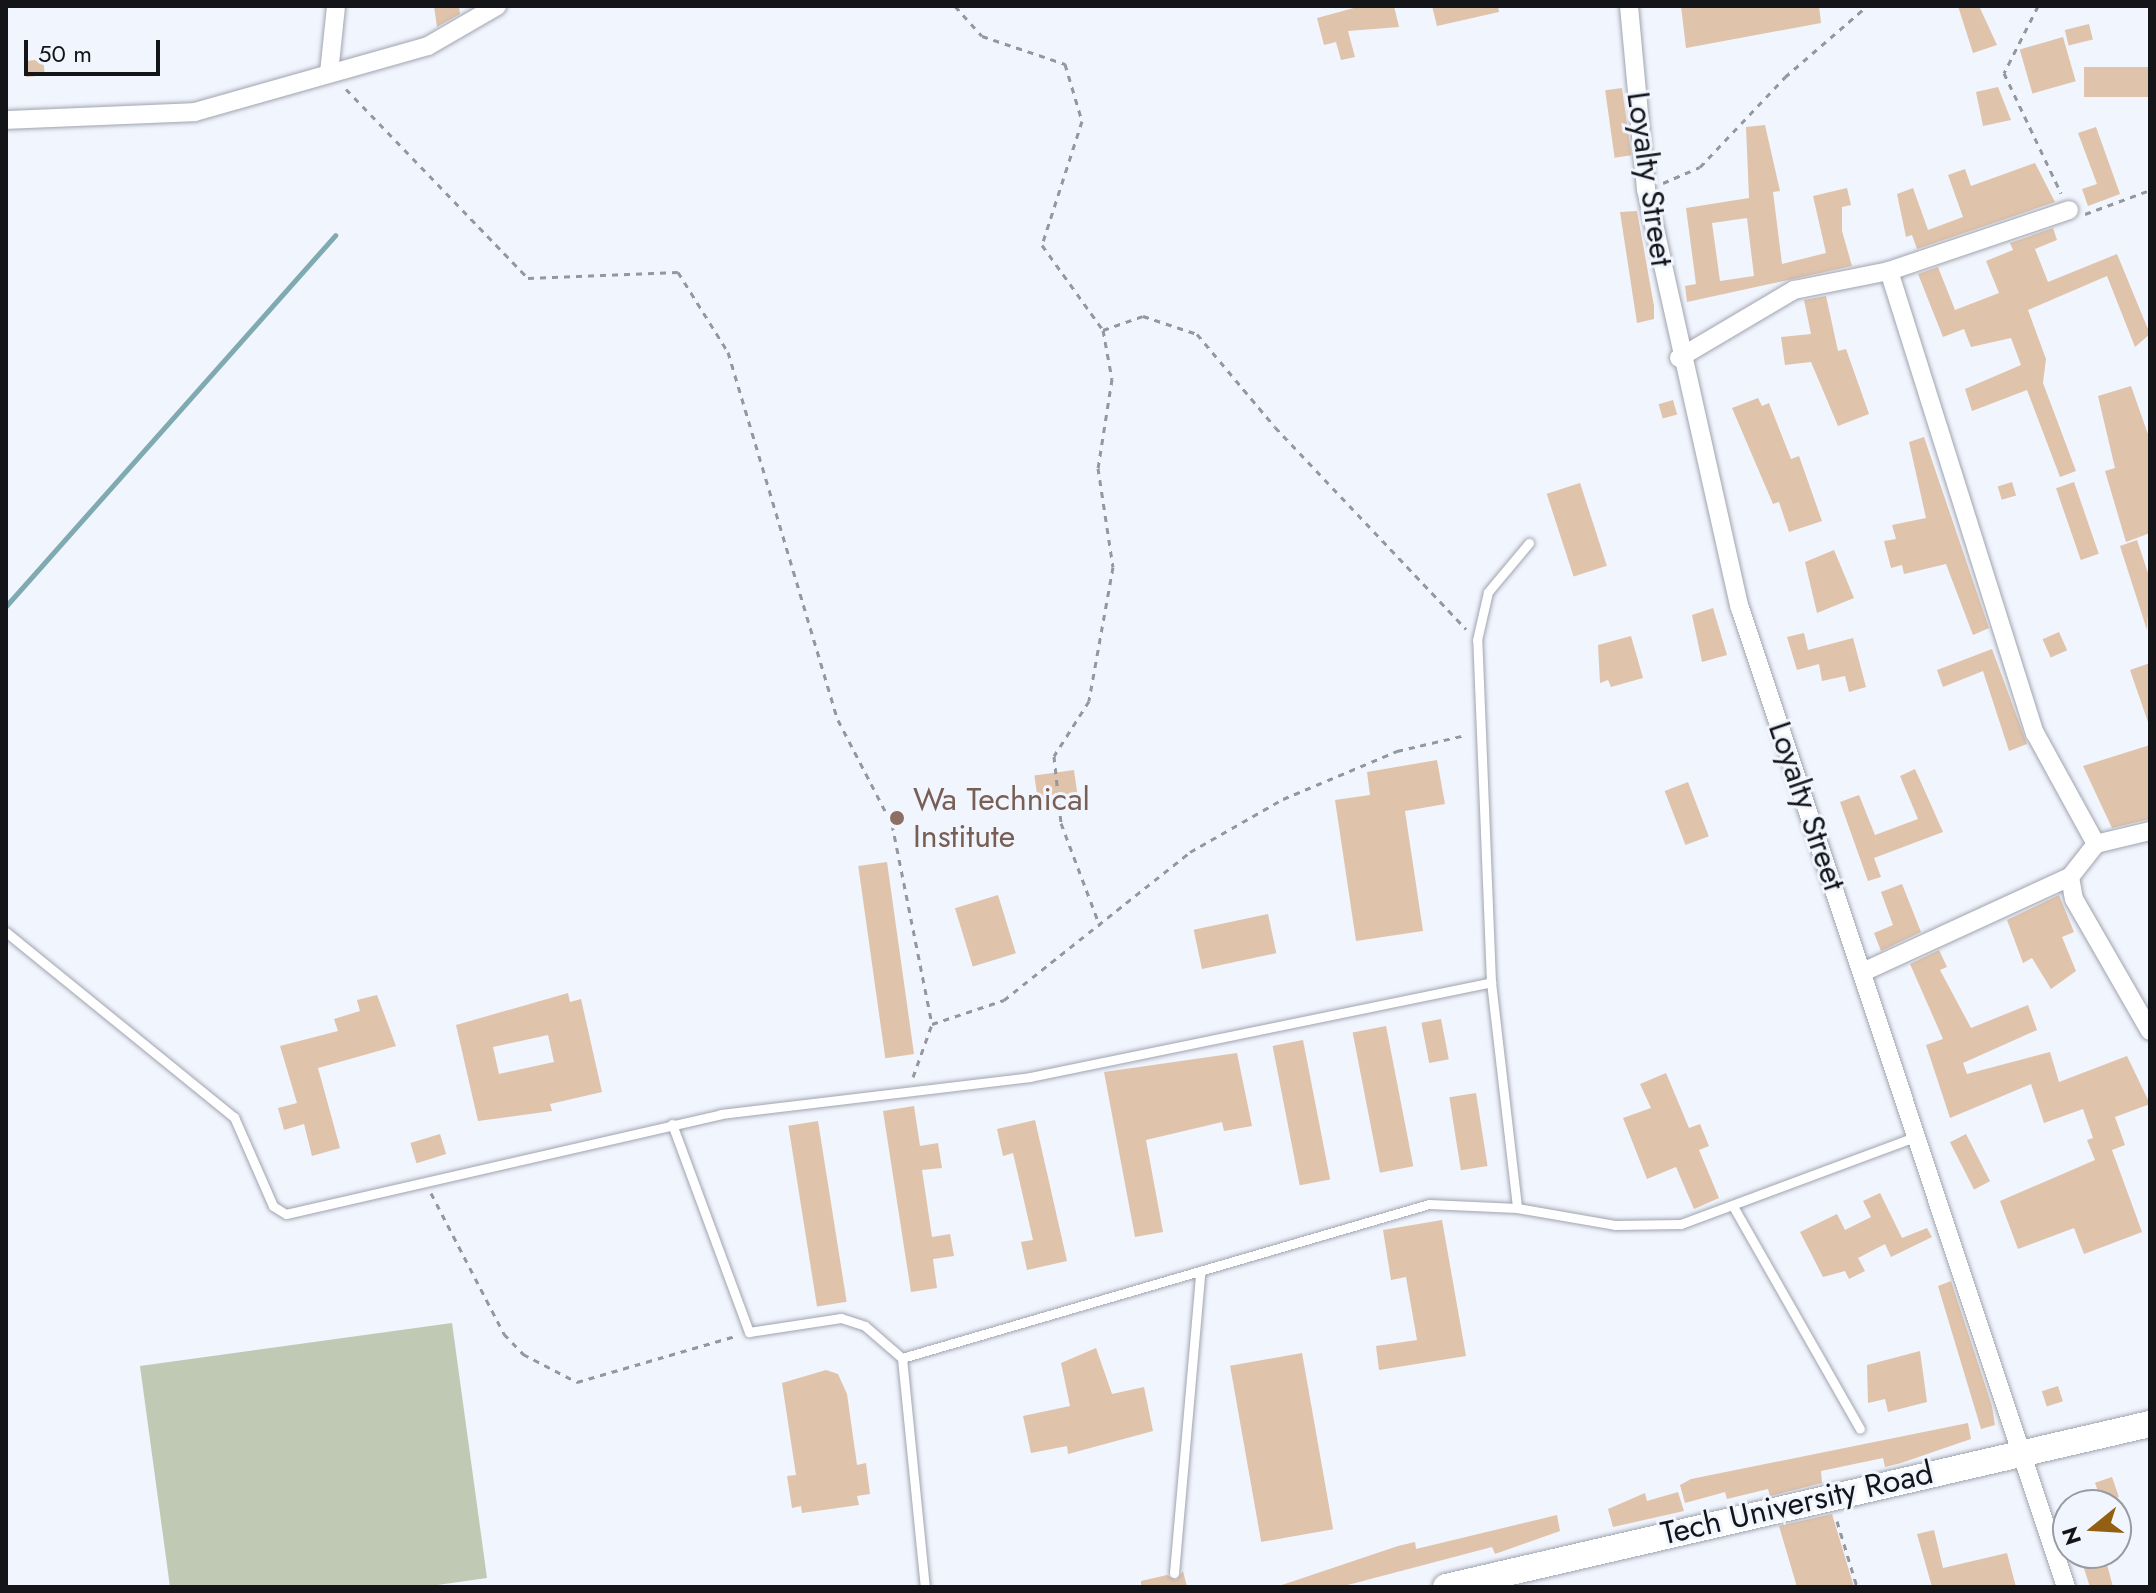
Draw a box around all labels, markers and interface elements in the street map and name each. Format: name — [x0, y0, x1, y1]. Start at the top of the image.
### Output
scale bar — [28, 24, 164, 74]
text: 50 m — [38, 36, 92, 71]
street label: Loyalty Street — [1619, 89, 1681, 269]
street label: Loyalty Street — [1760, 717, 1854, 895]
place label: Wa Technical Institute — [913, 781, 1090, 856]
marker: Wa Technical Institute — [888, 809, 906, 827]
street label: Tech University Road — [1657, 1453, 1937, 1553]
north arrow — [2052, 1489, 2132, 1569]
text: N — [2053, 1523, 2089, 1549]

